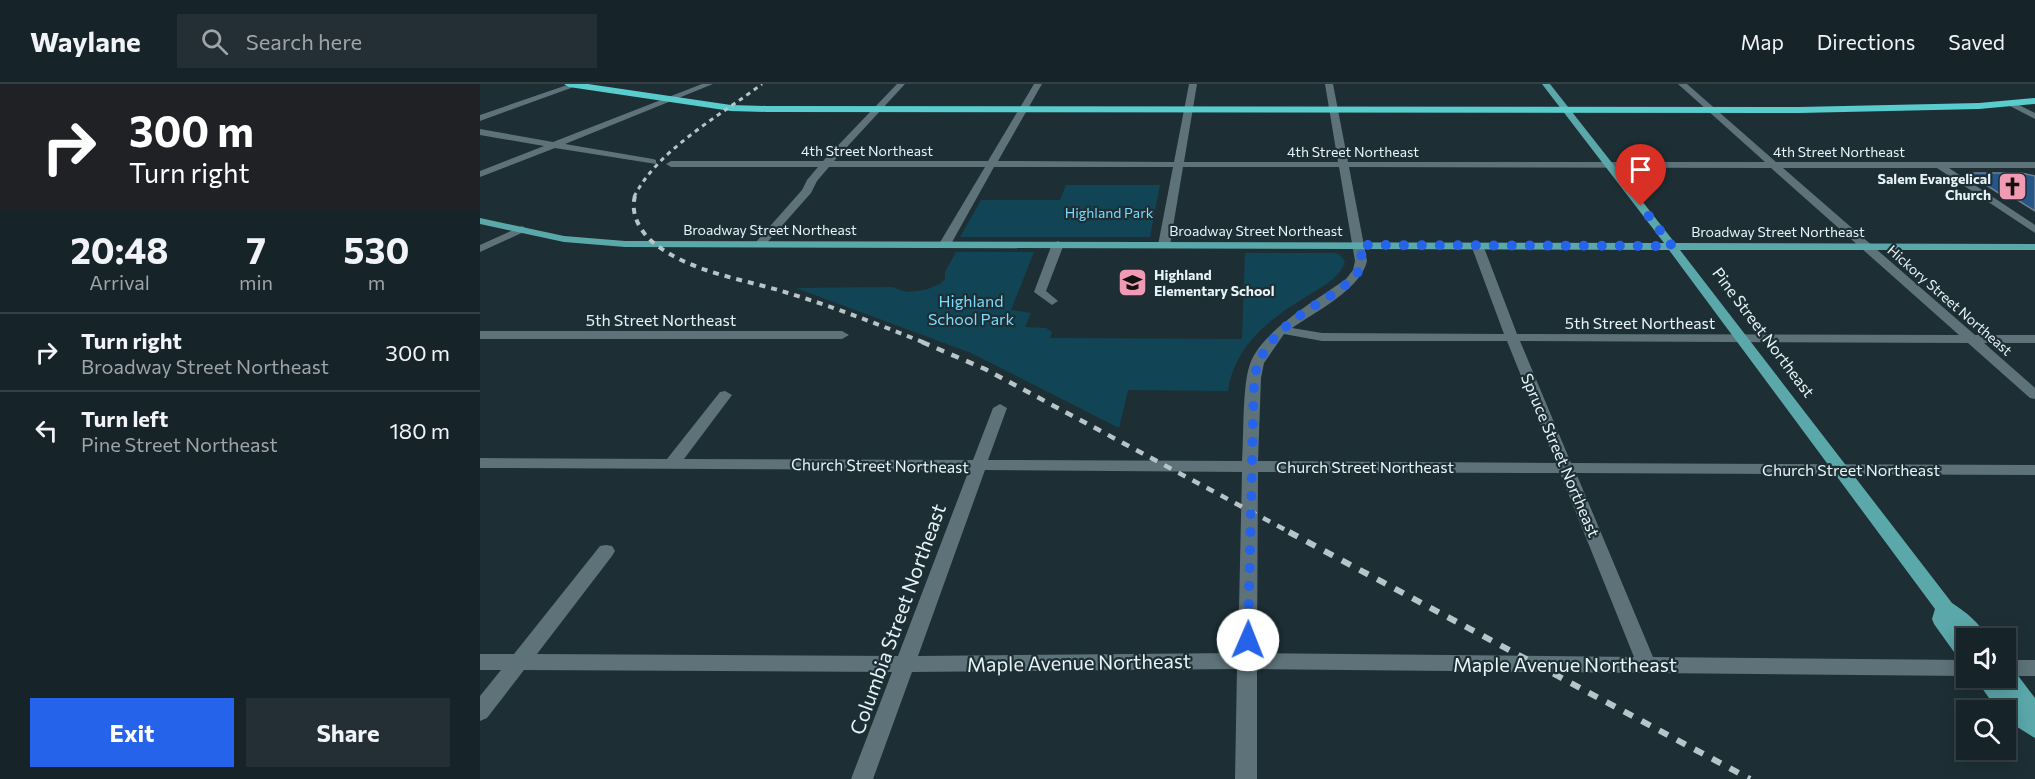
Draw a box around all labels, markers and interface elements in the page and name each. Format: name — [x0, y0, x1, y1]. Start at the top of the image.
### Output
search box — [177, 14, 597, 68]
text: Waylane — [30, 24, 141, 58]
icon: search — [198, 25, 231, 58]
text: Search here — [246, 28, 362, 55]
text: Map — [1741, 29, 1784, 54]
text: Directions — [1817, 29, 1915, 54]
text: Saved — [1948, 29, 2005, 54]
text: 300 m — [129, 104, 254, 156]
icon: right — [30, 108, 108, 186]
street label: 4th Street Northeast — [801, 142, 933, 159]
street label: 4th Street Northeast — [1287, 143, 1419, 160]
street label: 4th Street Northeast — [1773, 143, 1905, 160]
pin — [1615, 144, 1666, 206]
icon: arrive — [1624, 153, 1657, 186]
text: Turn right — [129, 156, 249, 189]
place label: Salem Evangelical Church — [1878, 170, 1991, 203]
church icon: Salem Evangelical Church — [1996, 170, 2028, 202]
park label: Highland Park — [1065, 204, 1154, 221]
street label: Broadway Street Northeast — [683, 221, 857, 238]
street label: Broadway Street Northeast — [1169, 222, 1343, 239]
street label: Broadway Street Northeast — [1691, 223, 1865, 240]
text: 20:48 — [70, 227, 169, 271]
text: 7 — [246, 227, 266, 271]
text: 530 — [344, 227, 409, 271]
street label: Hickory Street Northeast — [1884, 241, 2016, 359]
street label: Pine Street Northeast — [1709, 263, 1819, 401]
school or university icon: Highland Elementary School — [1117, 266, 1149, 298]
place label: Highland Elementary School — [1154, 266, 1274, 299]
text: Arrival — [89, 270, 150, 294]
text: min — [239, 270, 273, 294]
text: m — [368, 270, 385, 294]
park label: Highland School Park — [928, 291, 1014, 328]
street label: 5th Street Northeast — [586, 310, 737, 329]
street label: 5th Street Northeast — [1565, 313, 1716, 332]
text: Turn right — [81, 327, 182, 354]
icon: right — [30, 336, 63, 369]
text: 300 m — [385, 339, 450, 366]
text: Broadway Street Northeast — [81, 354, 329, 378]
street label: Spruce Street Northeast — [1518, 370, 1604, 540]
text: Turn left — [81, 405, 168, 432]
icon: left — [30, 414, 63, 447]
text: 180 m — [389, 417, 450, 444]
text: Pine Street Northeast — [81, 432, 278, 456]
street label: Church Street Northeast — [791, 454, 970, 476]
street label: Church Street Northeast — [1276, 457, 1454, 476]
street label: Church Street Northeast — [1762, 460, 1940, 479]
street label: Columbia Street Northeast — [844, 500, 950, 738]
position arrow — [1216, 608, 1280, 672]
map controls — [1956, 628, 2016, 760]
button: sound — [1956, 628, 2016, 688]
street label: Maple Avenue Northeast — [967, 648, 1191, 676]
street label: Maple Avenue Northeast — [1453, 652, 1677, 676]
button: Exit — [30, 698, 234, 767]
button: Share — [246, 698, 450, 767]
button: search — [1956, 700, 2016, 760]

